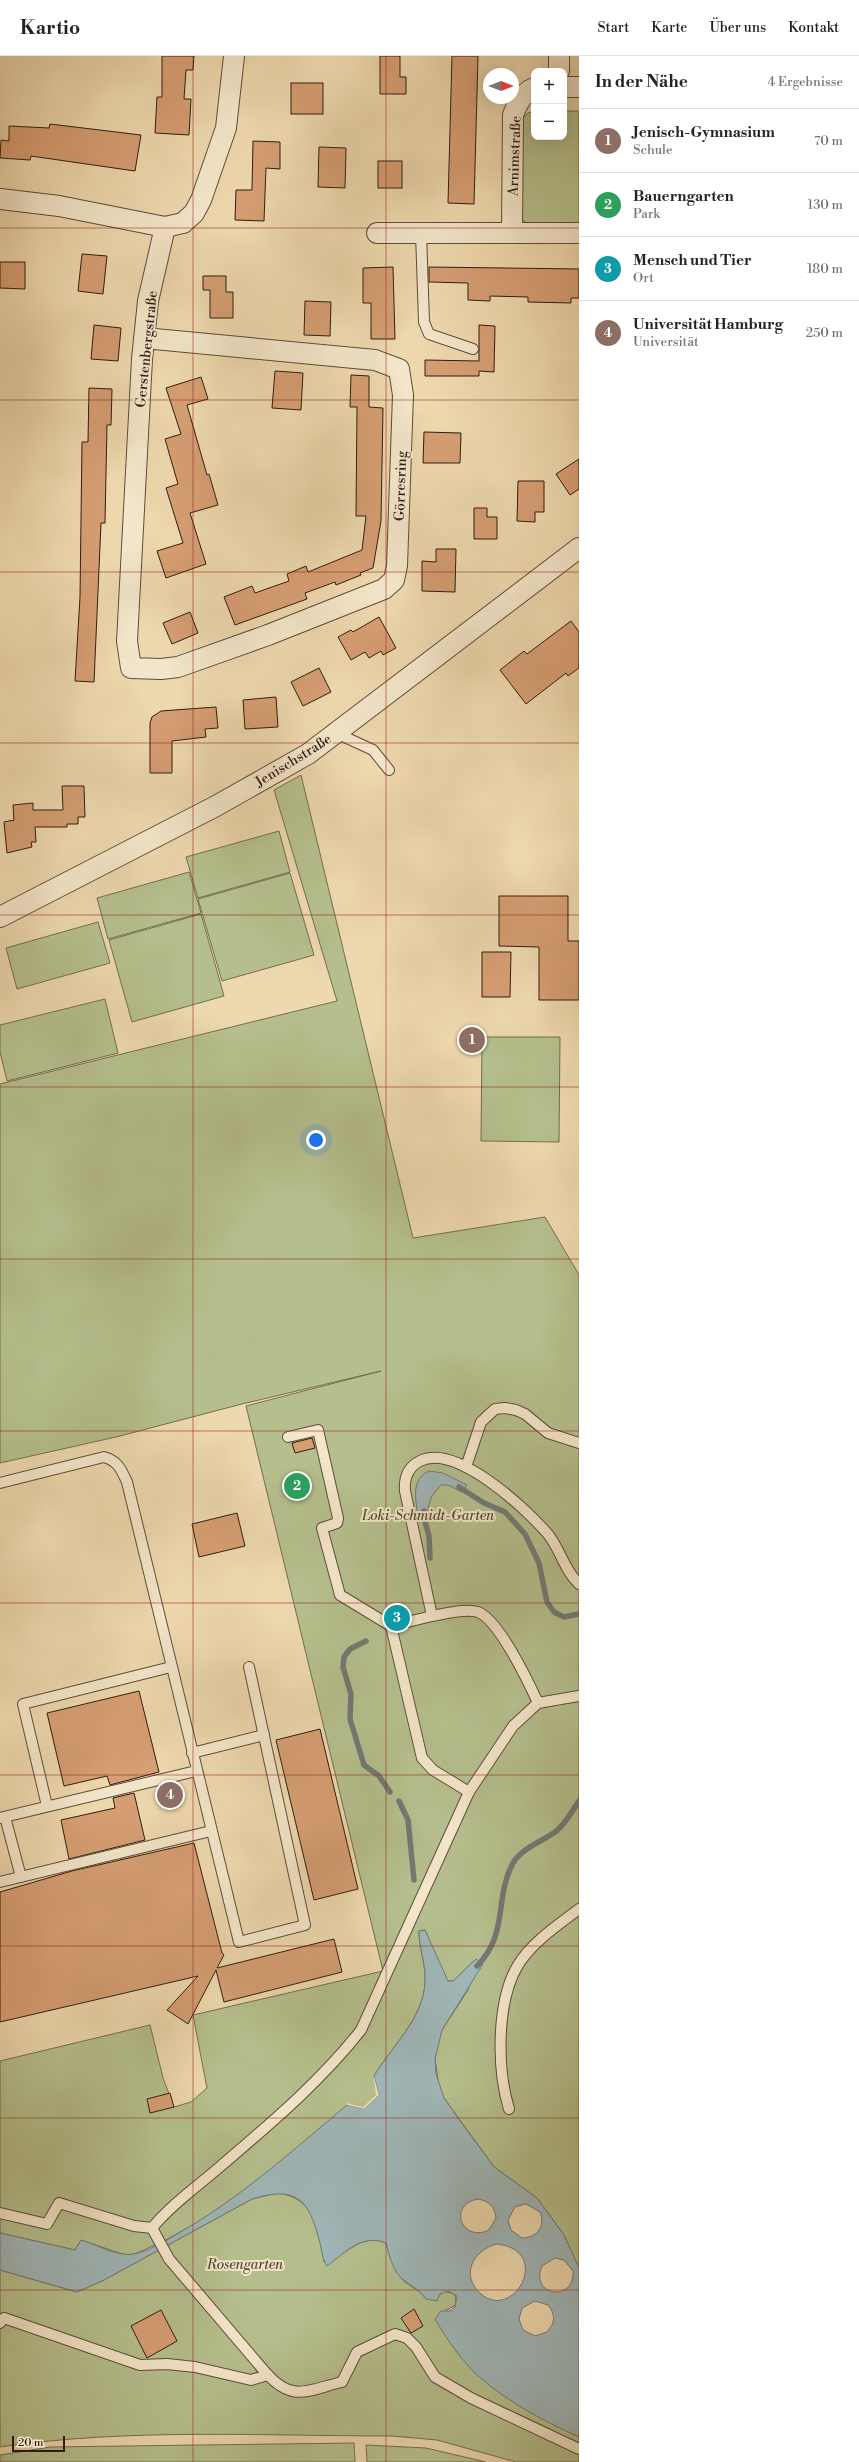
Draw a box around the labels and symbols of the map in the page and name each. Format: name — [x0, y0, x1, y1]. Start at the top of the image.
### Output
north arrow — [483, 68, 519, 104]
street label: Arnimstraße — [505, 116, 525, 197]
street label: Gerstenbergstraße — [132, 290, 162, 408]
street label: Görresring — [391, 450, 411, 521]
street label: Jenischstraße — [251, 730, 335, 792]
pin: 1 — [459, 1025, 485, 1055]
your location — [306, 1130, 326, 1150]
pin: 2 — [284, 1471, 310, 1501]
park label: Loki-Schmidt-Garten — [361, 1507, 494, 1525]
pin: 3 — [384, 1603, 410, 1633]
pin: 4 — [157, 1780, 183, 1810]
park label: Rosengarten — [206, 2256, 283, 2274]
scale bar — [12, 2434, 65, 2453]

